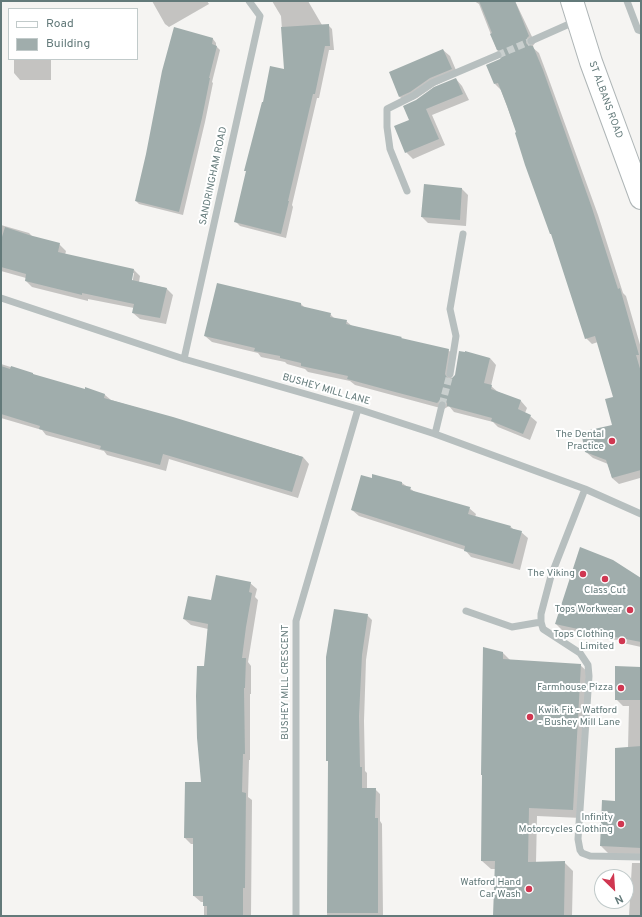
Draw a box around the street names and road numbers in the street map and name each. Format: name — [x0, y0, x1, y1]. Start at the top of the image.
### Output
street label: ST ALBANS ROAD — [585, 60, 625, 140]
street label: SANDRINGHAM ROAD — [198, 126, 230, 226]
street label: BUSHEY MILL LANE — [281, 372, 371, 408]
street label: BUSHEY MILL CRESCENT — [280, 624, 292, 740]

